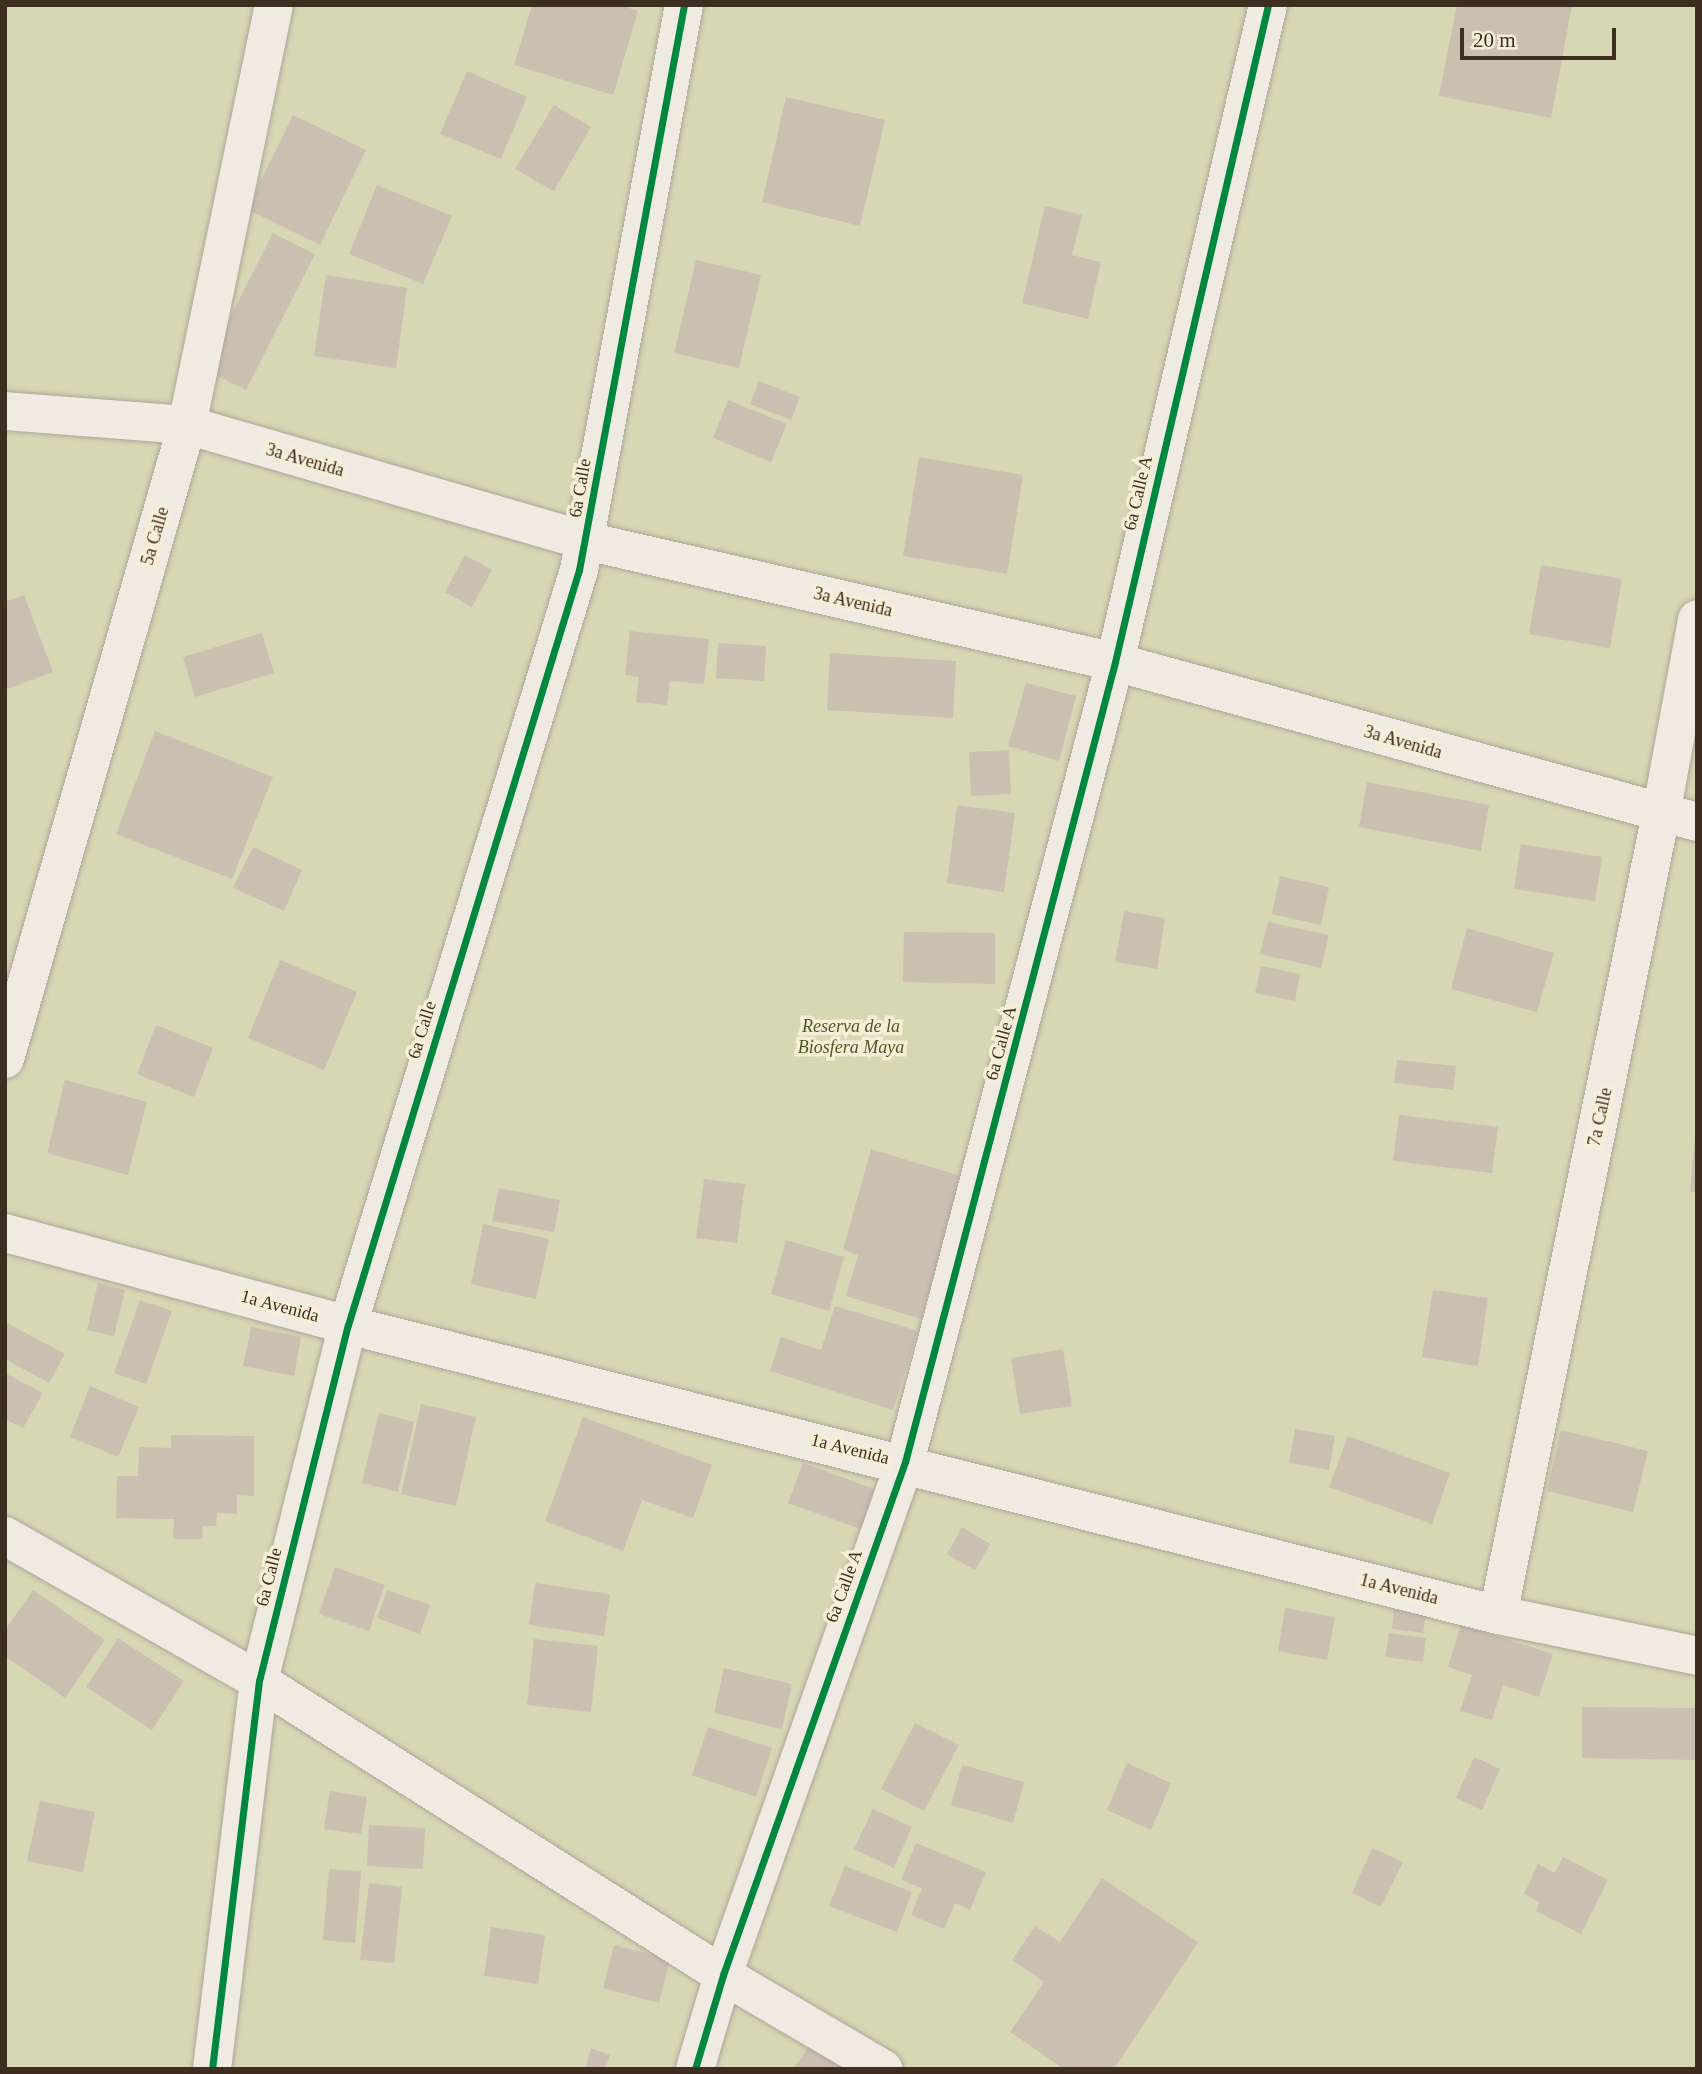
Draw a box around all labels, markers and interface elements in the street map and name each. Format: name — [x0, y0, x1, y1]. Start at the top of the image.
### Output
scale bar — [1464, 14, 1620, 58]
text: 20 m — [1473, 28, 1516, 52]
street label: 3a Avenida — [263, 438, 347, 482]
street label: 6a Calle A — [1119, 453, 1157, 533]
street label: 6a Calle — [564, 457, 596, 519]
street label: 5a Calle — [136, 504, 174, 568]
street label: 3a Avenida — [811, 582, 895, 622]
street label: 3a Avenida — [1361, 720, 1445, 764]
street label: 6a Calle — [403, 998, 441, 1062]
street label: 6a Calle A — [981, 1003, 1021, 1083]
park label: Reserva de la Biosfera Maya — [798, 1016, 904, 1058]
street label: 7a Calle — [1583, 1086, 1617, 1148]
street label: 1a Avenida — [238, 1285, 322, 1327]
street label: 1a Avenida — [808, 1429, 892, 1469]
street label: 6a Calle — [251, 1546, 287, 1608]
street label: 6a Calle A — [821, 1546, 867, 1626]
street label: 1a Avenida — [1357, 1569, 1441, 1609]

